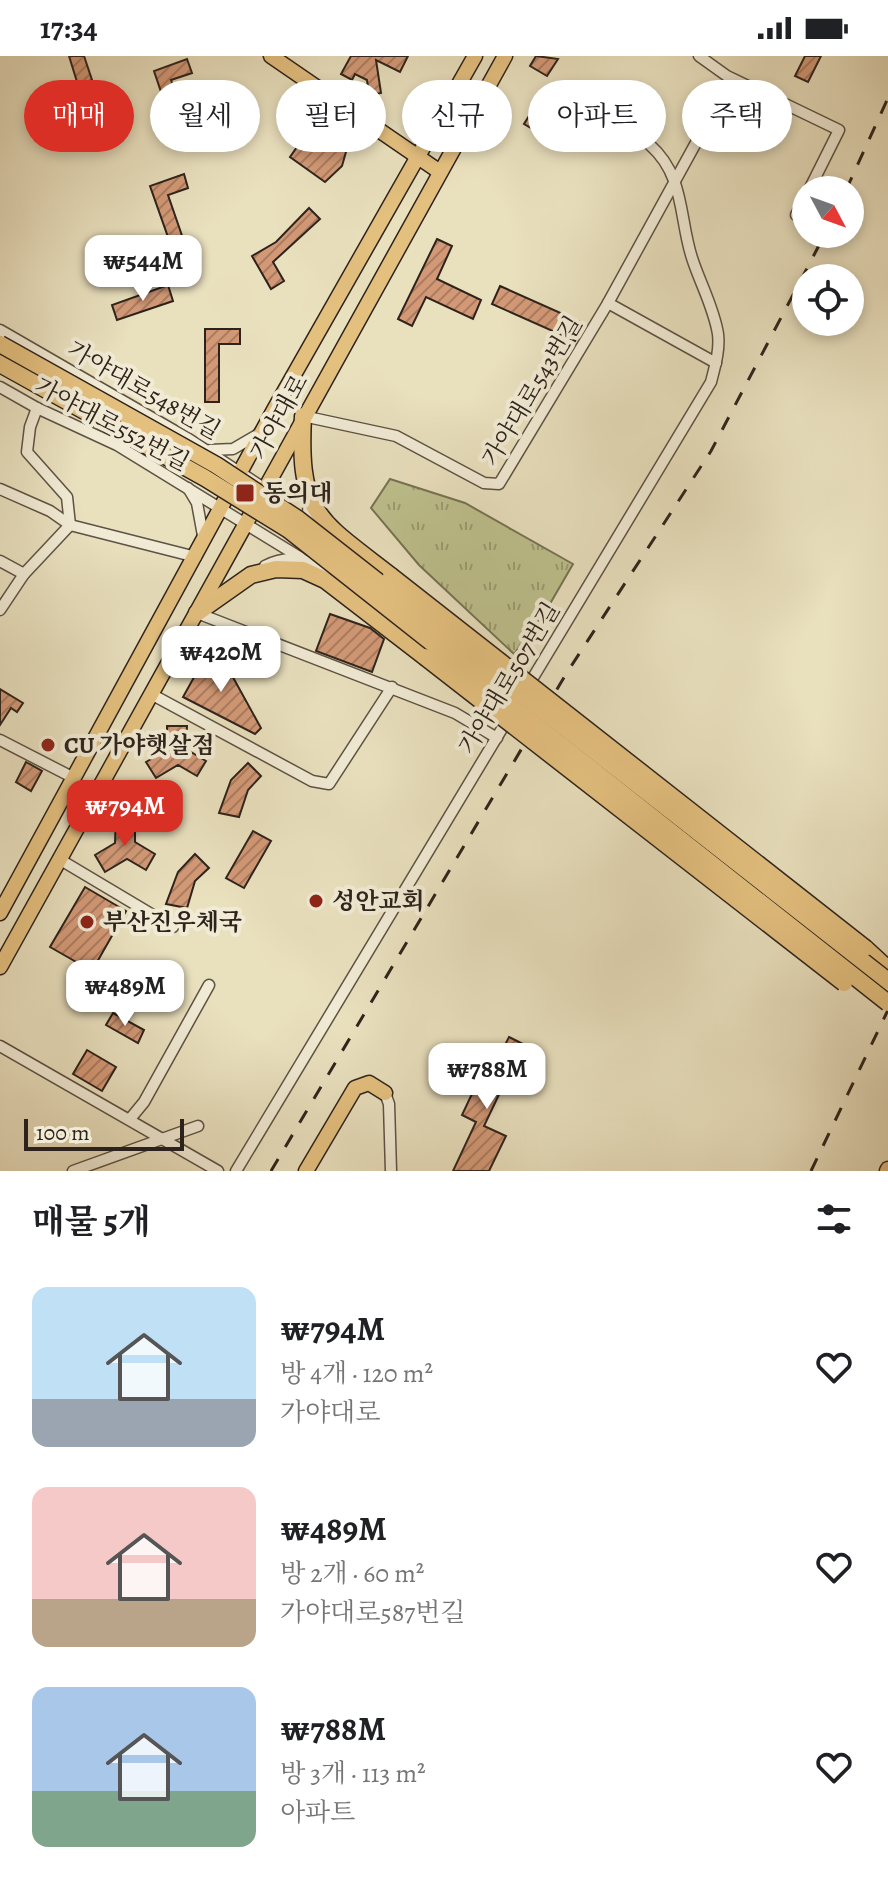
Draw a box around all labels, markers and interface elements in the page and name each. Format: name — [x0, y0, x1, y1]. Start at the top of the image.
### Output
text: 17:34 — [40, 8, 98, 48]
chip: 매매 — [24, 80, 134, 152]
chip: 월세 — [150, 80, 260, 152]
chip: 필터 — [276, 80, 386, 152]
chip: 신규 — [402, 80, 512, 152]
chip: 아파트 — [528, 80, 666, 152]
chip: 주택 — [682, 80, 792, 152]
north arrow — [792, 176, 864, 248]
map controls — [792, 176, 864, 336]
pin: ₩544M — [87, 235, 199, 303]
text: ₩544M — [103, 243, 183, 278]
button: locate — [792, 264, 864, 336]
street label: 가야대로543번길 — [474, 310, 590, 472]
street label: 가야대로548번길 — [62, 333, 226, 447]
street label: 가야대로 — [243, 369, 315, 465]
street label: 가야대로552번길 — [29, 370, 195, 478]
place label: 동의대 — [263, 477, 333, 509]
marker: 동의대 — [234, 482, 256, 504]
street label: 가야대로507번길 — [451, 596, 567, 760]
pin: ₩420M — [165, 626, 277, 694]
text: ₩420M — [180, 634, 262, 669]
place label: CU 가야햇살점 — [64, 729, 215, 761]
marker: CU 가야햇살점 — [39, 736, 57, 754]
pin: ₩794M — [69, 780, 181, 848]
text: ₩794M — [85, 788, 165, 823]
place label: 성안교회 — [332, 885, 425, 917]
marker: 성안교회 — [307, 892, 325, 910]
place label: 부산진우체국 — [103, 906, 242, 938]
marker: 부산진우체국 — [78, 913, 96, 931]
pin: ₩489M — [69, 960, 181, 1028]
text: ₩489M — [84, 968, 166, 1003]
pin: ₩788M — [431, 1043, 543, 1111]
text: ₩788M — [446, 1051, 528, 1086]
scale bar — [24, 1115, 184, 1151]
text: 100 m — [36, 1118, 90, 1148]
icon: filters — [812, 1197, 856, 1241]
text: 매물 5개 — [32, 1198, 151, 1245]
text: ₩794M — [280, 1305, 385, 1352]
icon: home — [96, 1319, 192, 1415]
icon: heart — [812, 1345, 856, 1389]
text: 방 4개 · 120 m² — [280, 1356, 433, 1391]
text: 가야대로 — [280, 1395, 380, 1430]
text: ₩489M — [280, 1505, 387, 1552]
icon: home — [96, 1519, 192, 1615]
icon: heart — [812, 1545, 856, 1589]
text: 방 2개 · 60 m² — [280, 1556, 424, 1591]
text: 가야대로587번길 — [280, 1595, 465, 1630]
text: ₩788M — [280, 1705, 386, 1752]
icon: home — [96, 1719, 192, 1815]
icon: heart — [812, 1745, 856, 1789]
text: 방 3개 · 113 m² — [280, 1756, 426, 1791]
text: 아파트 — [280, 1795, 355, 1830]

